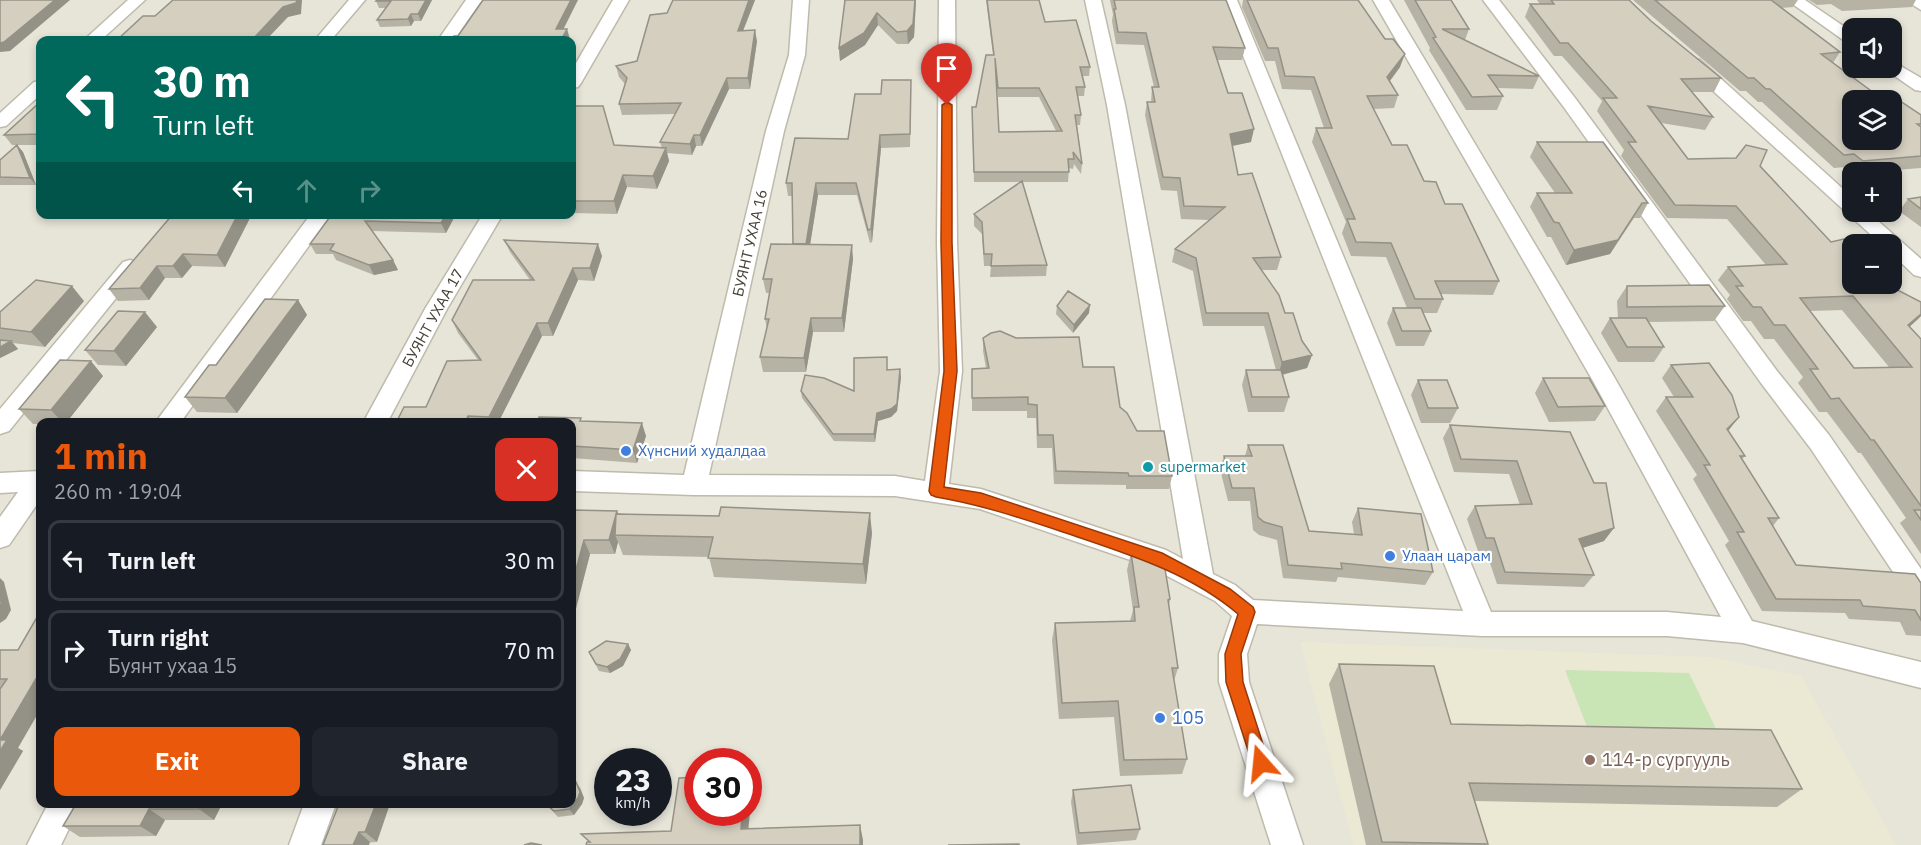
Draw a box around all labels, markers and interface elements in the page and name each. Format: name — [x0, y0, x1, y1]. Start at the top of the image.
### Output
map controls — [1842, 18, 1902, 294]
button: sound — [1842, 18, 1902, 78]
pin — [921, 43, 972, 105]
icon: arrive — [930, 52, 963, 85]
text: 30 m — [153, 54, 251, 109]
icon: left — [54, 60, 132, 138]
button: layers — [1842, 90, 1902, 150]
text: Turn left — [153, 107, 254, 142]
button: + — [1842, 162, 1902, 222]
icon: left — [227, 174, 260, 207]
icon: ahead — [290, 174, 323, 207]
icon: right — [353, 174, 386, 207]
street label: БУЯНТ УХАА 16 — [728, 187, 771, 298]
button: − — [1842, 234, 1902, 294]
street label: БУЯНТ УХАА 17 — [398, 265, 467, 370]
text: 1 min — [54, 432, 148, 479]
button: close — [495, 438, 558, 501]
place label: Хүнсний худалдаа — [638, 441, 766, 460]
marker: Хүнсний худалдаа — [619, 444, 633, 458]
place label: supermarket — [1160, 457, 1246, 476]
marker: supermarket — [1141, 460, 1155, 474]
text: 260 m · 19:04 — [54, 478, 182, 505]
icon: left — [57, 544, 90, 577]
text: Turn left — [108, 546, 196, 575]
text: 30 m — [504, 546, 555, 575]
place label: Улаан царам — [1402, 546, 1491, 565]
marker: Улаан царам — [1383, 549, 1397, 563]
text: Turn right — [108, 623, 209, 652]
icon: right — [57, 634, 90, 667]
text: 70 m — [504, 636, 555, 665]
text: Буянт ухаа 15 — [108, 652, 237, 679]
place label: 105 — [1172, 706, 1204, 729]
marker: 105 — [1153, 711, 1167, 725]
button: Exit — [54, 727, 300, 796]
button: Share — [312, 727, 558, 796]
position arrow — [1229, 731, 1293, 795]
speed limit sign: 30 — [684, 748, 762, 826]
place label: 114-р сургууль — [1602, 748, 1730, 771]
marker: 114-р сургууль — [1583, 753, 1597, 767]
text: 23 — [615, 760, 651, 799]
text: km/h — [615, 793, 651, 812]

